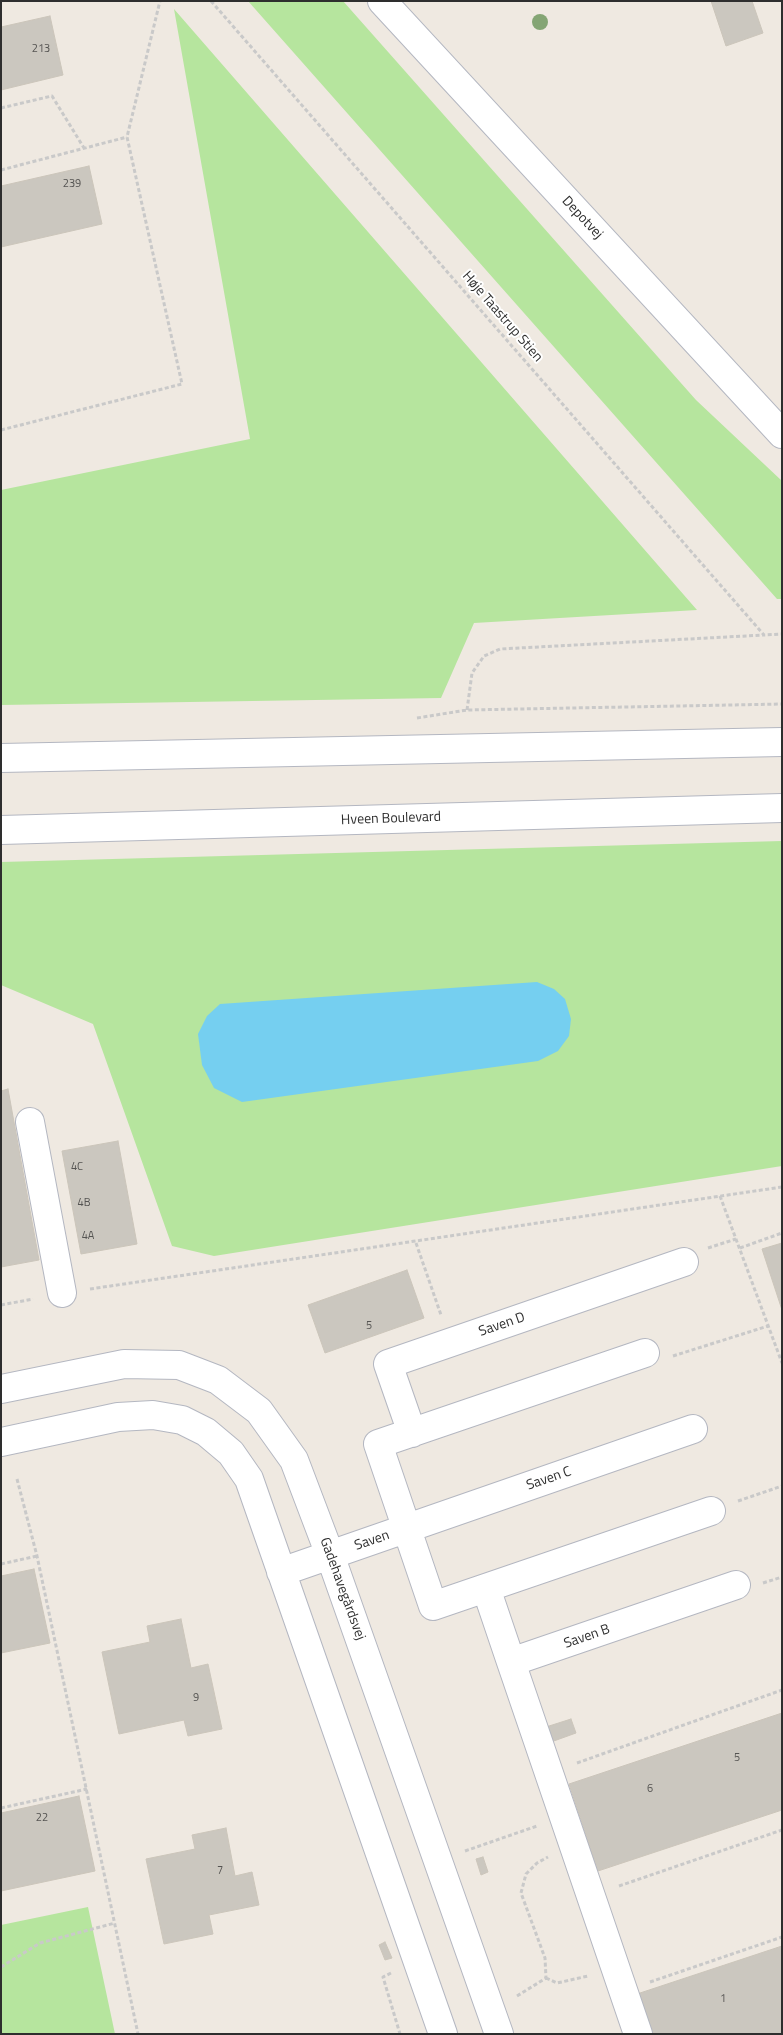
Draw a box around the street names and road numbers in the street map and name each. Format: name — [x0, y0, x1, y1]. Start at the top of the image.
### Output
street label: Depotvej — [558, 193, 606, 243]
street label: Høje Taastrup Stien — [458, 268, 546, 366]
street label: Hveen Boulevard — [341, 809, 441, 829]
street label: Saven D — [477, 1309, 527, 1341]
street label: Saven C — [524, 1464, 574, 1494]
street label: Saven — [352, 1527, 392, 1555]
street label: Gadehavegårdsvej — [316, 1536, 368, 1642]
street label: Saven B — [562, 1621, 612, 1653]

